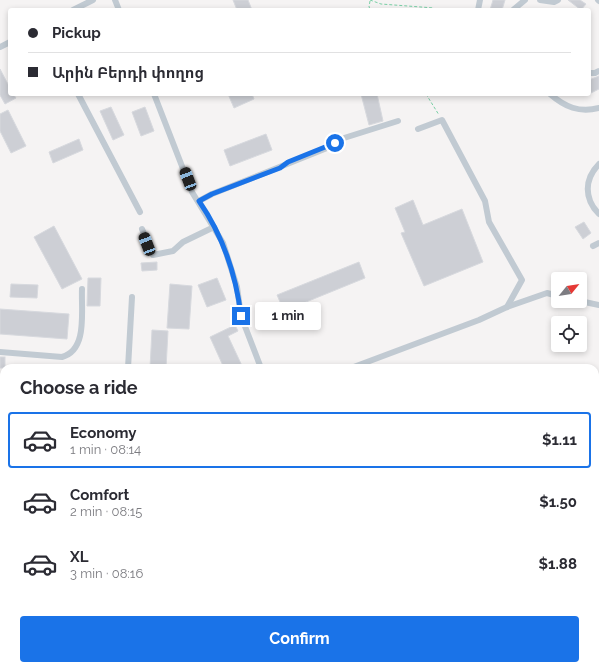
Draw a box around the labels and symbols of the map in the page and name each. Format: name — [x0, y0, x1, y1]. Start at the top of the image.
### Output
route start — [326, 134, 344, 152]
car — [178, 166, 198, 192]
car — [137, 231, 157, 257]
north arrow — [551, 272, 587, 308]
callout: 1 min — [255, 302, 321, 330]
route end — [232, 307, 250, 325]

